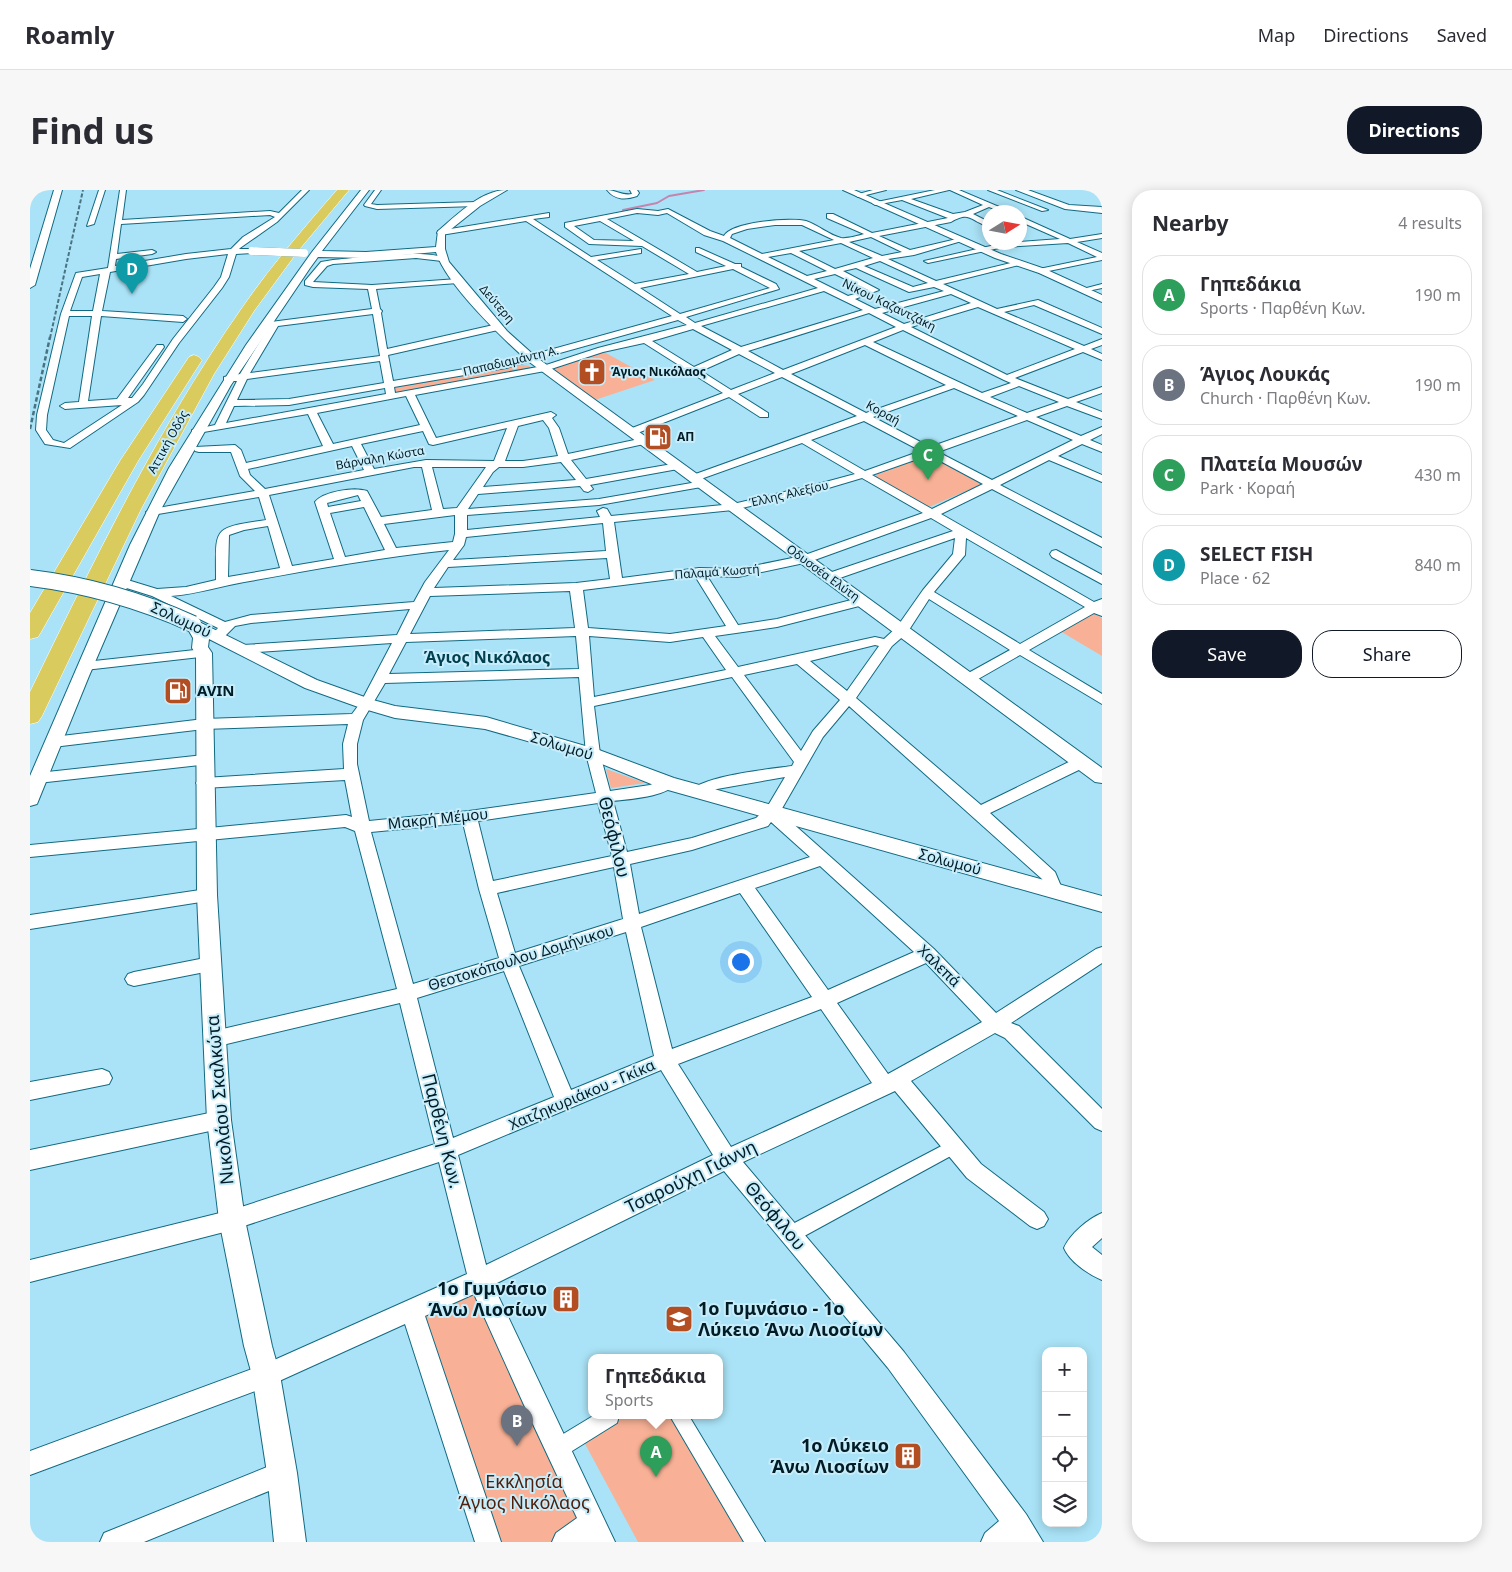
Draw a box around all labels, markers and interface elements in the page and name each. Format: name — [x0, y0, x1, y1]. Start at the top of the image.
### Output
text: Roamly — [25, 18, 114, 51]
text: Map — [1258, 23, 1295, 47]
text: Directions — [1323, 23, 1409, 47]
text: Saved — [1437, 23, 1487, 47]
button: Directions — [1347, 106, 1482, 154]
text: Find us — [30, 107, 154, 154]
north arrow — [982, 205, 1027, 250]
text: Nearby — [1152, 209, 1228, 237]
text: 4 results — [1398, 212, 1462, 234]
pin: D — [116, 253, 148, 294]
text: Γηπεδάκια — [1200, 271, 1301, 297]
street label: Νίκου Καζαντζάκη — [839, 274, 939, 335]
street label: Δεύτερη — [476, 281, 519, 327]
text: A — [1163, 284, 1175, 306]
text: 190 m — [1414, 284, 1461, 306]
text: Sports · Παρθένη Κων. — [1200, 297, 1366, 319]
street label: Παπαδιαμάντη Α. — [461, 341, 560, 380]
church icon: Άγιος Νικόλαος — [577, 357, 607, 387]
text: Άγιος Λουκάς — [1200, 361, 1330, 387]
place label: Άγιος Νικόλαος — [611, 363, 706, 380]
text: B — [1164, 374, 1174, 396]
text: 190 m — [1414, 374, 1461, 396]
text: Church · Παρθένη Κων. — [1200, 387, 1371, 409]
street label: Κοραή — [863, 396, 903, 429]
street label: Αττική Οδός — [143, 407, 192, 476]
fuel station icon: ΑΠ — [643, 422, 673, 452]
place label: ΑΠ — [677, 428, 694, 445]
pin: C — [912, 439, 944, 480]
street label: Βάρναλη Κώστα — [334, 441, 426, 474]
text: Πλατεία Μουσών — [1200, 451, 1362, 477]
text: C — [1164, 464, 1174, 486]
text: 430 m — [1414, 464, 1461, 486]
street label: Έλλης Αλεξίου — [748, 476, 830, 511]
text: Park · Κοραή — [1200, 477, 1295, 499]
street label: Οδυσσέα Ελύτη — [783, 540, 864, 605]
text: SELECT FISH — [1200, 541, 1313, 567]
text: D — [1163, 554, 1175, 576]
text: 840 m — [1414, 554, 1461, 576]
street label: Παλαμά Κωστή — [674, 560, 760, 583]
text: Place · 62 — [1200, 567, 1270, 589]
street label: Σολωμού — [148, 596, 215, 642]
button: Save — [1152, 630, 1302, 678]
button: Share — [1312, 630, 1462, 678]
district label: Άγιος Νικόλαος — [424, 646, 550, 668]
fuel station icon: AVIN — [163, 676, 193, 706]
place label: AVIN — [197, 680, 235, 700]
street label: Σολωμού — [529, 726, 596, 764]
street label: Θεόφιλου — [593, 794, 637, 880]
street label: Μακρή Μέμου — [387, 803, 489, 833]
street label: Σολωμού — [917, 843, 984, 879]
street label: Θεοτοκόπουλου Δομήνικου — [425, 919, 616, 995]
street label: Χαλεπά — [914, 940, 966, 991]
your location — [728, 949, 754, 975]
street label: Νικολάου Σκαλκώτα — [200, 1014, 238, 1186]
street label: Χατζηκυριάκου - Γκίκα — [506, 1054, 658, 1134]
street label: Παρθένη Κων. — [417, 1071, 469, 1191]
street label: Τσαρούχη Γιάννη — [621, 1134, 760, 1218]
street label: Θεόφιλου — [740, 1176, 812, 1255]
place label: 1ο Γυμνάσιο Άνω Λιοσίων — [428, 1276, 547, 1321]
building icon: 1ο Γυμνάσιο Άνω Λιοσίων — [551, 1284, 581, 1314]
place label: 1ο Γυμνάσιο - 1ο Λύκειο Άνω Λιοσίων — [698, 1296, 883, 1341]
school or university icon: 1ο Γυμνάσιο - 1ο Λύκειο Άνω Λιοσίων — [664, 1304, 694, 1334]
map controls — [1042, 1347, 1087, 1527]
button: + — [1042, 1347, 1087, 1392]
popup — [588, 1354, 723, 1419]
text: Γηπεδάκια — [605, 1363, 706, 1389]
text: Sports — [605, 1389, 653, 1411]
button: − — [1042, 1392, 1087, 1437]
pin: B — [501, 1405, 533, 1446]
place label: 1ο Λύκειο Άνω Λιοσίων — [770, 1433, 889, 1478]
pin: A — [640, 1436, 672, 1477]
button: locate — [1042, 1437, 1087, 1482]
building icon: 1ο Λύκειο Άνω Λιοσίων — [893, 1441, 923, 1471]
park label: Εκκλησία Άγιος Νικόλαος — [458, 1469, 590, 1514]
button: layers — [1042, 1482, 1087, 1527]

